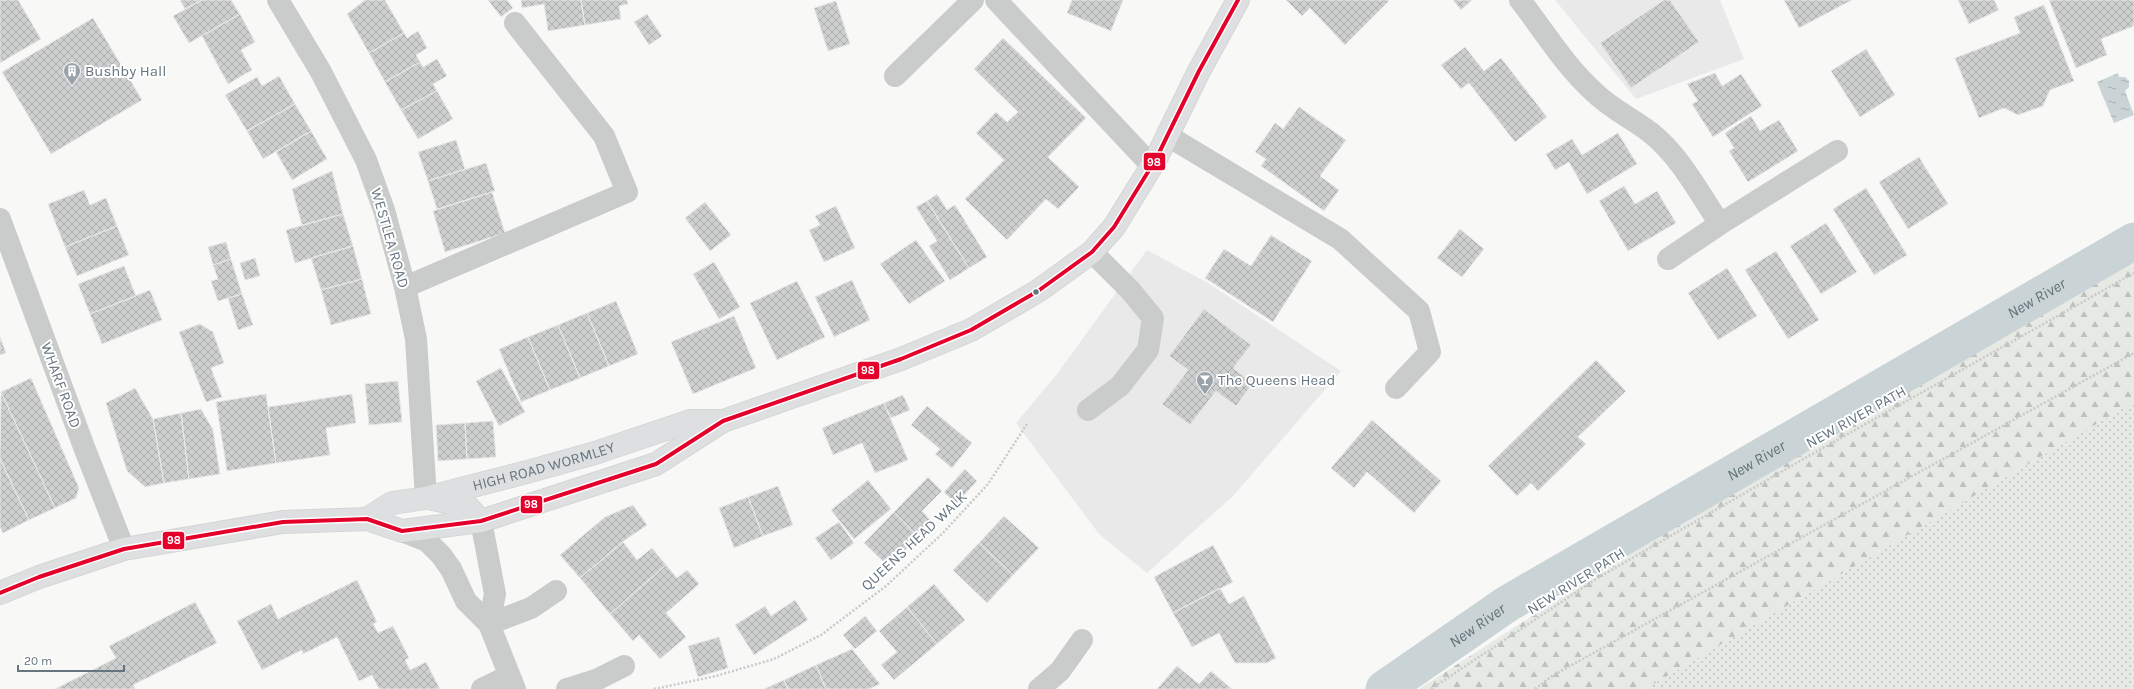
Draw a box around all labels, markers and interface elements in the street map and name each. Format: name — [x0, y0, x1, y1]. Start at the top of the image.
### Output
building icon: Bushby Hall — [62, 61, 82, 86]
place label: Bushby Hall — [85, 62, 166, 80]
line badge: 98 — [1143, 152, 1166, 171]
text: 98 — [1147, 156, 1161, 169]
street label: WESTLEA ROAD — [367, 186, 413, 290]
water label: New River — [2004, 273, 2069, 322]
unlabelled marker — [1031, 287, 1041, 297]
street label: WHARF ROAD — [37, 340, 85, 430]
line badge: 98 — [857, 361, 880, 380]
text: 98 — [861, 364, 875, 377]
bar icon: The Queens Head — [1195, 370, 1215, 395]
place label: The Queens Head — [1218, 371, 1335, 389]
street label: NEW RIVER PATH — [1803, 382, 1909, 452]
water label: New River — [1723, 435, 1789, 484]
street label: HIGH ROAD WORMLEY — [471, 438, 618, 495]
street label: QUEENS HEAD WALK — [858, 488, 970, 594]
line badge: 98 — [520, 495, 543, 514]
text: 98 — [524, 498, 538, 511]
line badge: 98 — [162, 531, 185, 550]
text: 98 — [167, 534, 181, 547]
street label: NEW RIVER PATH — [1524, 544, 1628, 618]
water label: New River — [1445, 598, 1509, 651]
scale bar — [18, 647, 124, 673]
text: 20 m — [24, 654, 52, 668]

